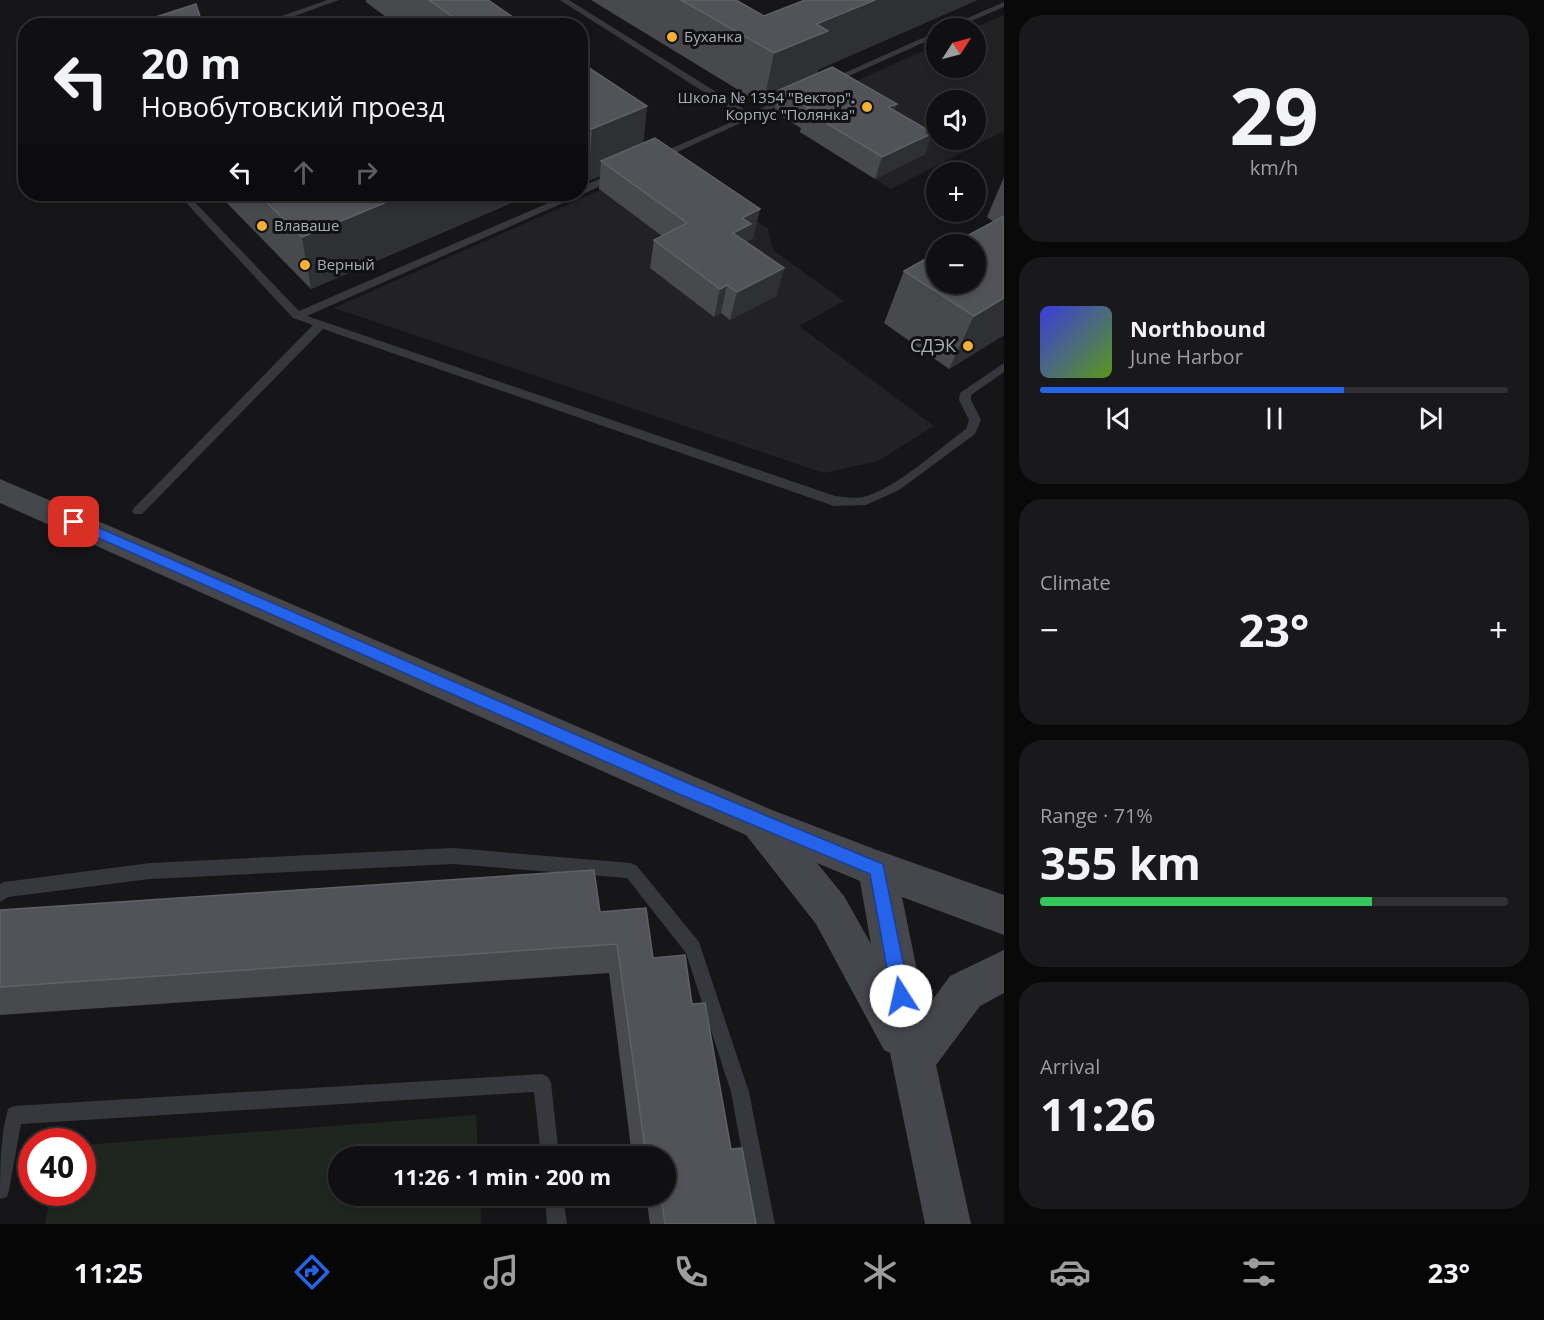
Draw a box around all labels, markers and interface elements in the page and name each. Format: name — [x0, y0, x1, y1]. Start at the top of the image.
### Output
north arrow — [926, 18, 986, 78]
map controls — [926, 18, 986, 294]
place label: Буханка — [684, 26, 742, 46]
marker: Буханка — [665, 30, 679, 44]
text: 20 m — [141, 34, 241, 91]
icon: left — [42, 42, 120, 120]
text: 29 — [1229, 62, 1319, 168]
place label: Школа № 1354 "Вектор". Корпус "Полянка" — [678, 87, 855, 124]
text: Новобутовский проезд — [141, 88, 444, 125]
button: sound — [926, 90, 986, 150]
marker: Школа № 1354 "Вектор". Корпус "Полянка" — [860, 100, 874, 114]
text: km/h — [1250, 154, 1298, 181]
icon: left — [224, 156, 257, 189]
icon: ahead — [287, 156, 320, 189]
icon: right — [350, 156, 383, 189]
button: + — [926, 162, 986, 222]
place label: Влаваше — [274, 215, 339, 235]
marker: Влаваше — [255, 219, 269, 233]
button: − — [926, 234, 986, 294]
place label: Верный — [317, 254, 375, 274]
marker: Верный — [298, 258, 312, 272]
text: Northbound — [1130, 313, 1266, 343]
place label: СДЭК — [910, 333, 956, 357]
marker: СДЭК — [961, 339, 975, 353]
text: June Harbor — [1130, 343, 1243, 370]
icon: previous — [1102, 402, 1135, 435]
icon: pause — [1258, 402, 1291, 435]
icon: next — [1414, 402, 1447, 435]
pin — [48, 496, 99, 547]
icon: arrive — [57, 505, 90, 538]
text: Climate — [1040, 569, 1111, 596]
text: 23° — [1239, 599, 1309, 660]
text: − — [1040, 607, 1059, 652]
text: + — [1489, 607, 1508, 652]
text: Range · 71% — [1040, 802, 1153, 829]
text: 355 km — [1040, 832, 1201, 893]
position arrow — [869, 964, 933, 1028]
text: Arrival — [1040, 1053, 1100, 1080]
text: 11:26 — [1040, 1083, 1156, 1144]
speed limit sign: 40 — [18, 1128, 96, 1206]
text: 11:26 · 1 min · 200 m — [393, 1161, 611, 1191]
icon: directions — [291, 1251, 333, 1293]
icon: music — [480, 1251, 522, 1293]
icon: phone — [670, 1251, 712, 1293]
icon: climate — [859, 1251, 901, 1293]
icon: car — [1049, 1251, 1091, 1293]
icon: filters — [1238, 1251, 1280, 1293]
text: 11:25 — [74, 1254, 143, 1291]
text: 23° — [1428, 1254, 1470, 1291]

